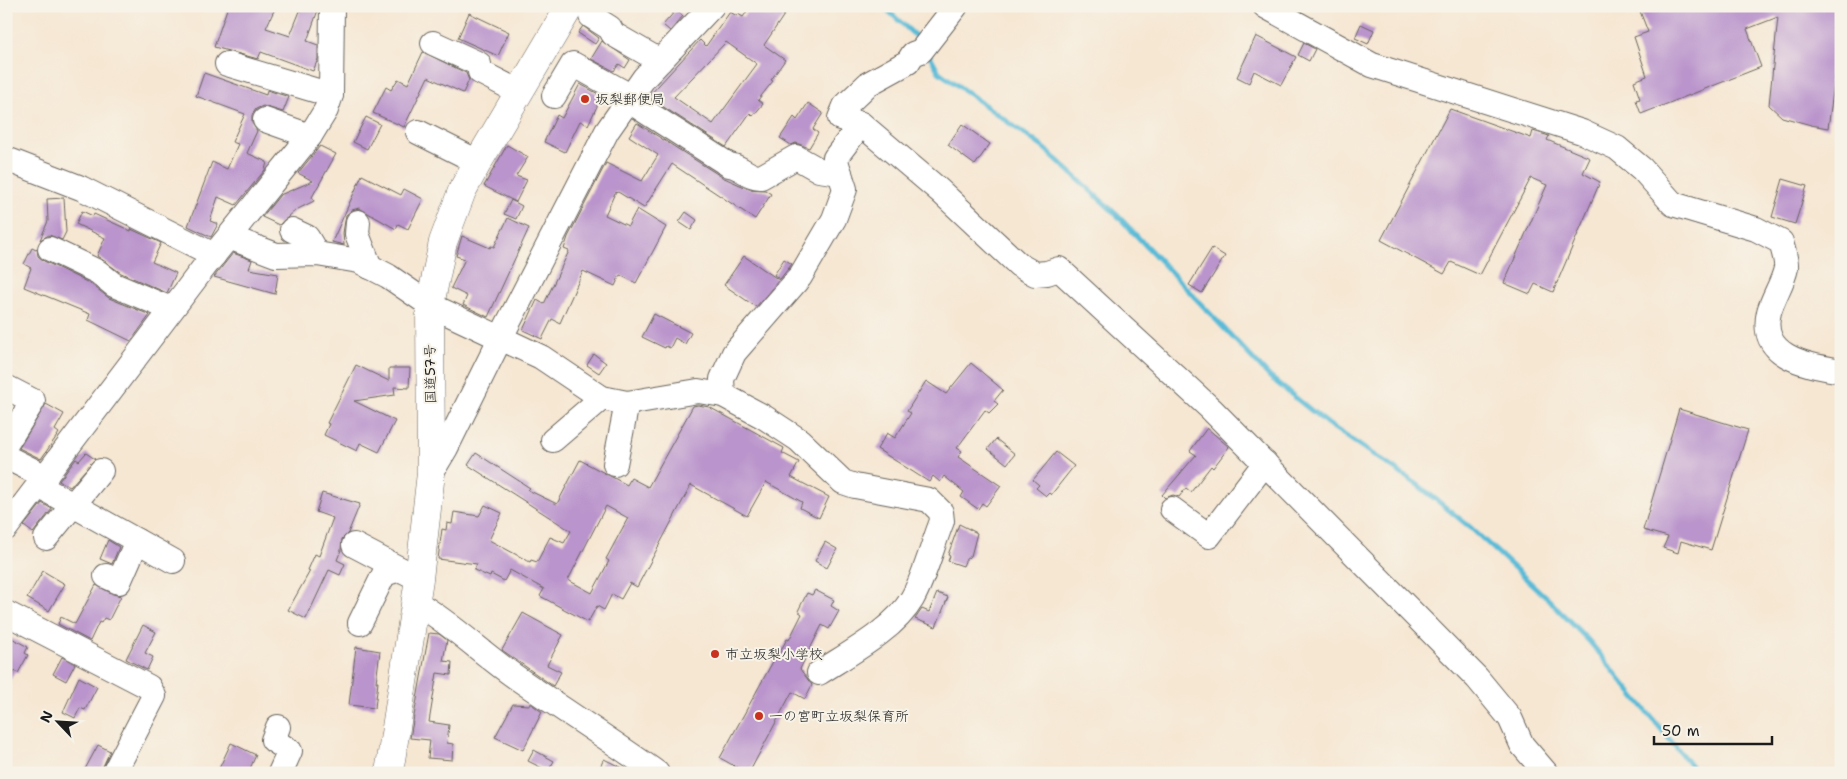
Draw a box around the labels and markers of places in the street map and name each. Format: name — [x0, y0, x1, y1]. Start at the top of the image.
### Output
place label: 坂梨郵便局 — [595, 90, 665, 108]
marker: 坂梨郵便局 — [579, 93, 591, 105]
place label: 市立坂梨小学校 — [725, 645, 823, 663]
marker: 市立坂梨小学校 — [709, 648, 721, 660]
place label: 一の宮町立坂梨保育所 — [769, 707, 909, 725]
marker: 一の宮町立坂梨保育所 — [753, 710, 765, 722]

